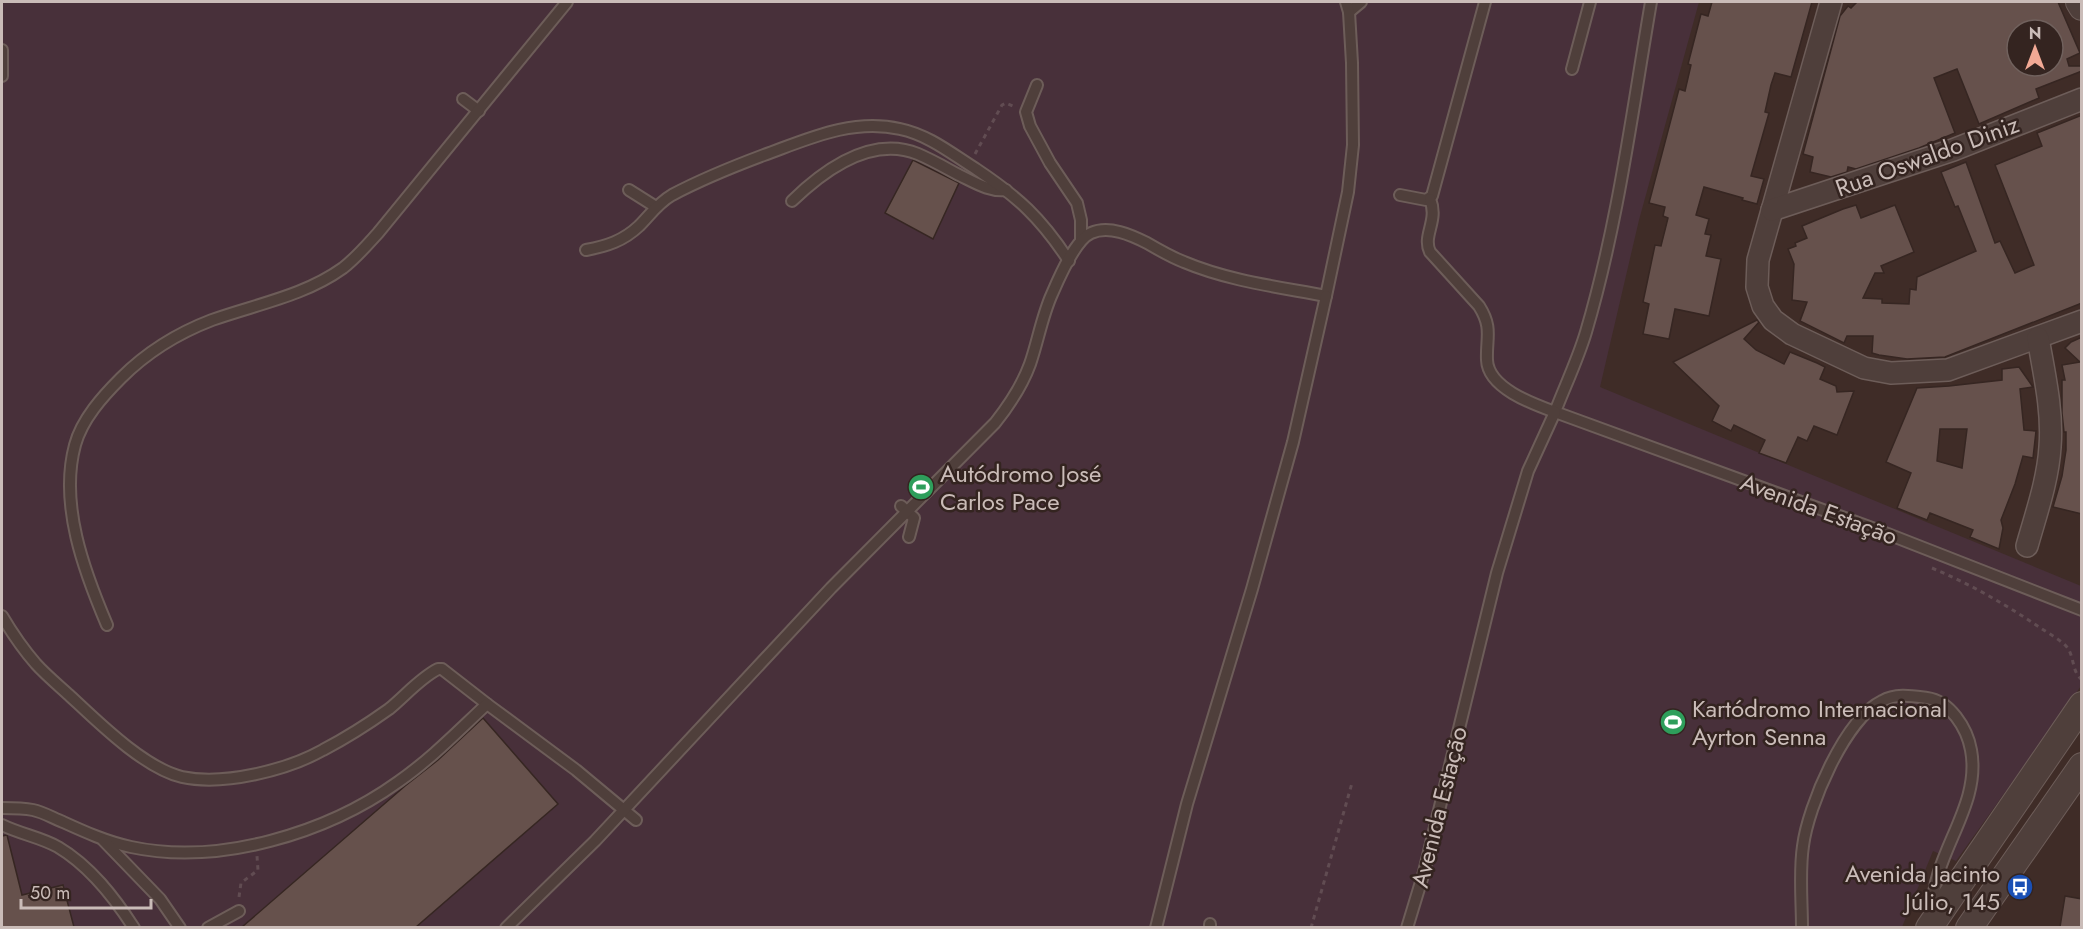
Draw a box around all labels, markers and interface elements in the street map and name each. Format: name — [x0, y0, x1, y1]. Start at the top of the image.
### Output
north arrow — [2005, 18, 2065, 78]
text: N — [2029, 22, 2041, 45]
street label: Rua Oswaldo Diniz — [1830, 107, 2024, 205]
place label: Autódromo José Carlos Pace — [940, 456, 1101, 519]
street label: Avenida Estação — [1736, 464, 1902, 554]
sports icon: Autódromo José Carlos Pace — [906, 472, 936, 502]
place label: Kartódromo Internacional Ayrton Senna — [1692, 691, 1947, 754]
sports icon: Kartódromo Internacional Ayrton Senna — [1658, 707, 1688, 737]
street label: Avenida Estação — [1402, 723, 1476, 891]
place label: Avenida Jacinto Júlio, 145 — [1845, 856, 2000, 919]
scale bar — [21, 872, 152, 910]
bus stop icon: Avenida Jacinto Júlio, 145 — [2005, 872, 2035, 902]
text: 50 m — [30, 880, 70, 906]

